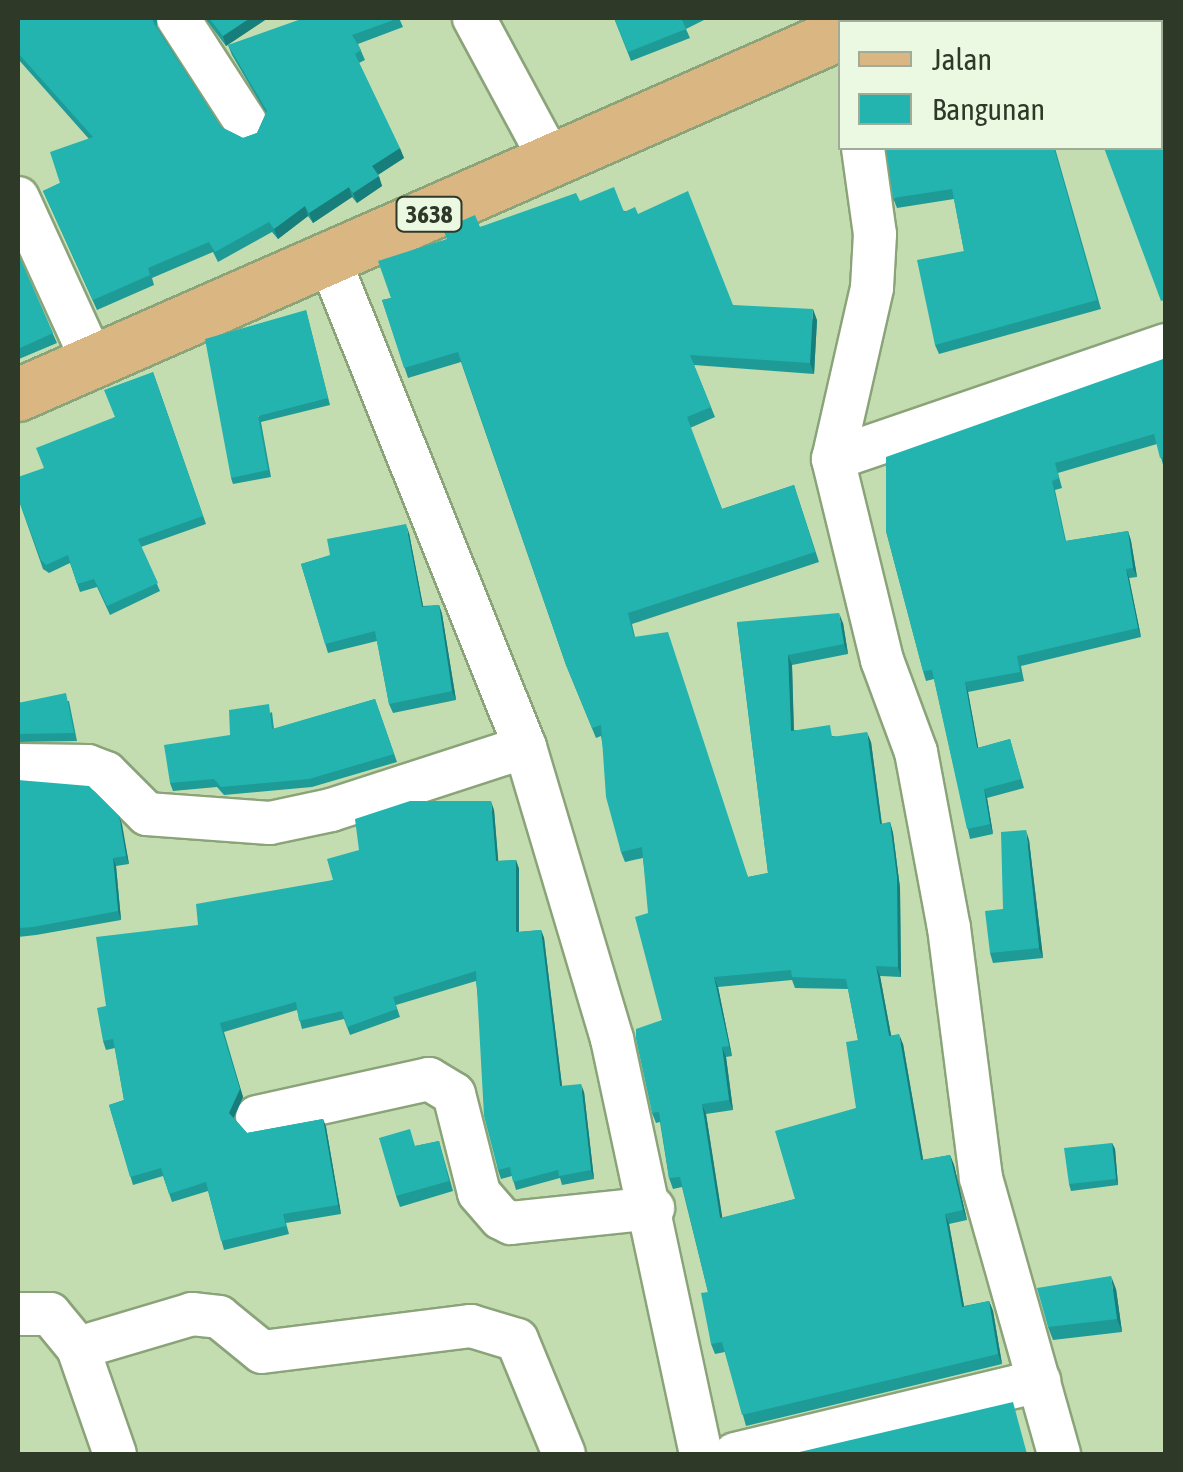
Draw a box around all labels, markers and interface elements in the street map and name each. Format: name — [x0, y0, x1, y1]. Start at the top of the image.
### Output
legend — [838, 20, 1163, 150]
text: Jalan — [932, 42, 992, 76]
text: Bangunan — [932, 92, 1045, 126]
road number: 3638 — [394, 194, 464, 234]

